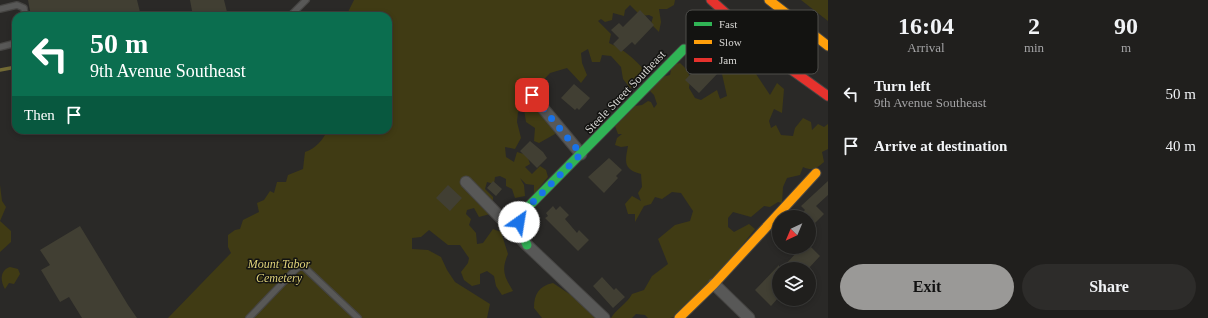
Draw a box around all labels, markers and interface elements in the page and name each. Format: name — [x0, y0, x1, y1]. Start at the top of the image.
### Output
legend — [686, 10, 818, 74]
text: 16:04 — [898, 13, 954, 39]
text: 2 — [1028, 13, 1040, 39]
text: 90 — [1114, 13, 1138, 39]
text: Fast — [719, 18, 737, 30]
icon: left — [24, 28, 76, 80]
text: 50 m — [90, 28, 148, 59]
text: Slow — [719, 36, 742, 48]
text: Arrival — [907, 40, 945, 55]
text: min — [1024, 40, 1044, 55]
text: m — [1121, 40, 1131, 55]
street label: Steele Street Southeast — [582, 47, 669, 136]
text: Jam — [719, 54, 737, 66]
text: 9th Avenue Southeast — [90, 61, 246, 81]
pin — [515, 78, 549, 112]
text: Turn left — [874, 78, 931, 94]
icon: left — [840, 83, 862, 105]
icon: arrive — [521, 84, 543, 106]
text: 50 m — [1166, 86, 1196, 102]
text: 9th Avenue Southeast — [874, 95, 986, 110]
icon: arrive — [63, 104, 85, 126]
text: Then — [24, 107, 55, 123]
icon: arrive — [840, 135, 862, 157]
text: Arrive at destination — [874, 138, 1007, 154]
text: 40 m — [1166, 138, 1196, 154]
position arrow — [498, 201, 540, 243]
north arrow — [772, 210, 816, 254]
map controls — [772, 210, 816, 306]
park label: Mount Tabor Cemetery — [247, 257, 311, 285]
button: layers — [772, 262, 816, 306]
button: Exit — [840, 264, 1014, 310]
button: Share — [1022, 264, 1196, 310]

